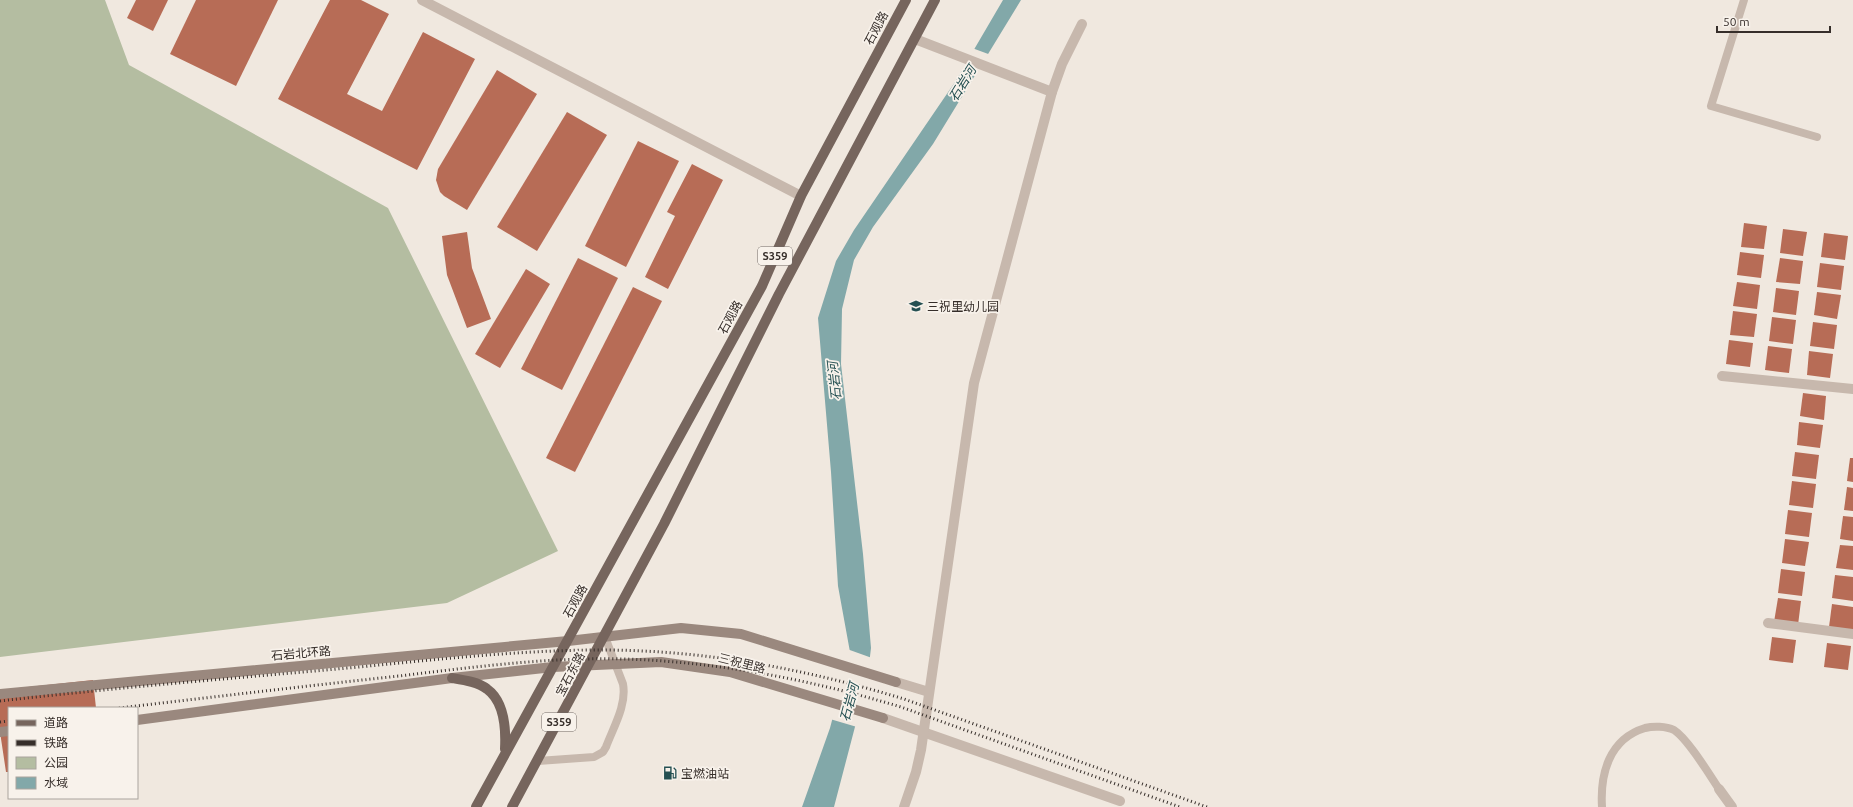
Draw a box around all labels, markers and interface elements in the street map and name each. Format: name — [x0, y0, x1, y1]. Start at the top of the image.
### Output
scale bar — [1717, 8, 1830, 34]
street label: 石观路 — [862, 9, 890, 47]
text: 50 m — [1723, 15, 1750, 28]
water label: 石岩河 — [946, 60, 980, 103]
road number: S359 — [758, 247, 792, 265]
street label: 石观路 — [716, 298, 744, 336]
school or university icon: 三祝里幼儿园 — [908, 298, 924, 314]
place label: 三祝里幼儿园 — [927, 300, 999, 313]
water label: 石岩河 — [825, 358, 843, 401]
street label: 石观路 — [561, 582, 589, 620]
street label: 石岩北环路 — [271, 644, 331, 662]
street label: 宝石东路 — [553, 650, 587, 698]
street label: 三祝里路 — [717, 651, 767, 675]
water label: 石岩河 — [837, 678, 862, 723]
legend — [8, 707, 138, 799]
road number: S359 — [542, 713, 576, 731]
text: 道路 — [44, 716, 68, 729]
text: 铁路 — [44, 736, 68, 749]
text: 公园 — [44, 756, 68, 769]
fuel station icon: 宝燃油站 — [662, 765, 678, 781]
place label: 宝燃油站 — [681, 767, 729, 780]
text: 水域 — [44, 776, 68, 789]

